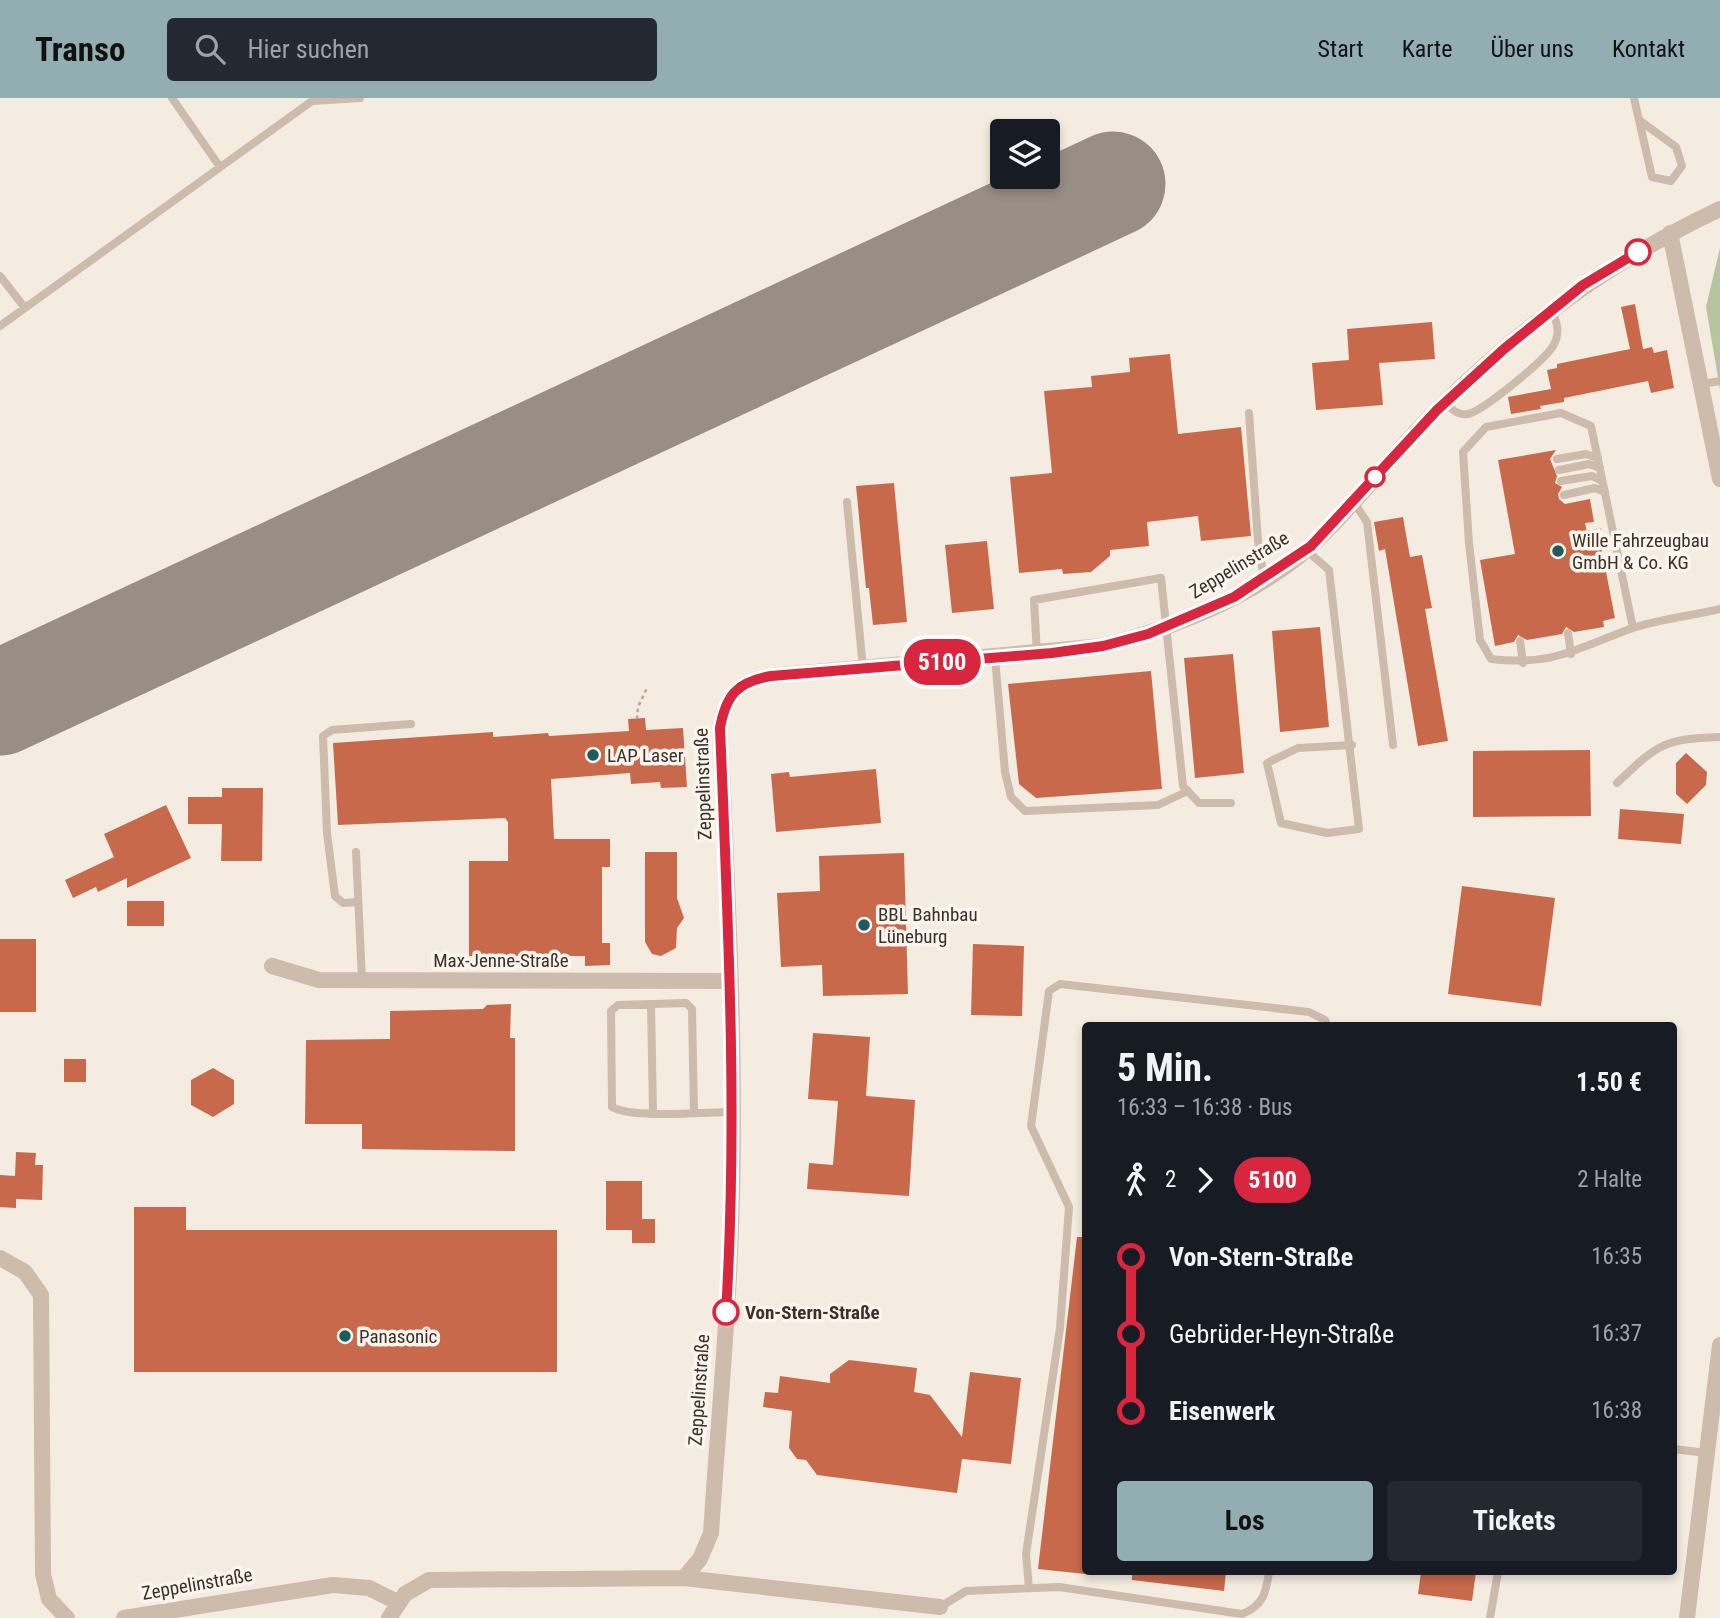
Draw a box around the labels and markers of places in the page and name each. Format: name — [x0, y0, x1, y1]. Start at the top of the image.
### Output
unlabelled marker — [1625, 239, 1651, 265]
unlabelled marker — [1365, 467, 1385, 487]
place label: Wille Fahrzeugbau GmbH & Co. KG — [1572, 529, 1709, 574]
marker: Wille Fahrzeugbau GmbH & Co. KG — [1550, 543, 1566, 559]
place label: LAP Laser — [607, 744, 684, 767]
marker: LAP Laser — [585, 747, 601, 763]
place label: BBL Bahnbau Lüneburg — [878, 903, 978, 948]
marker: BBL Bahnbau Lüneburg — [856, 917, 872, 933]
marker: Von-Stern-Straße — [713, 1299, 739, 1325]
place label: Von-Stern-Straße — [745, 1301, 880, 1324]
place label: Panasonic — [359, 1325, 438, 1348]
marker: Panasonic — [337, 1328, 353, 1344]

